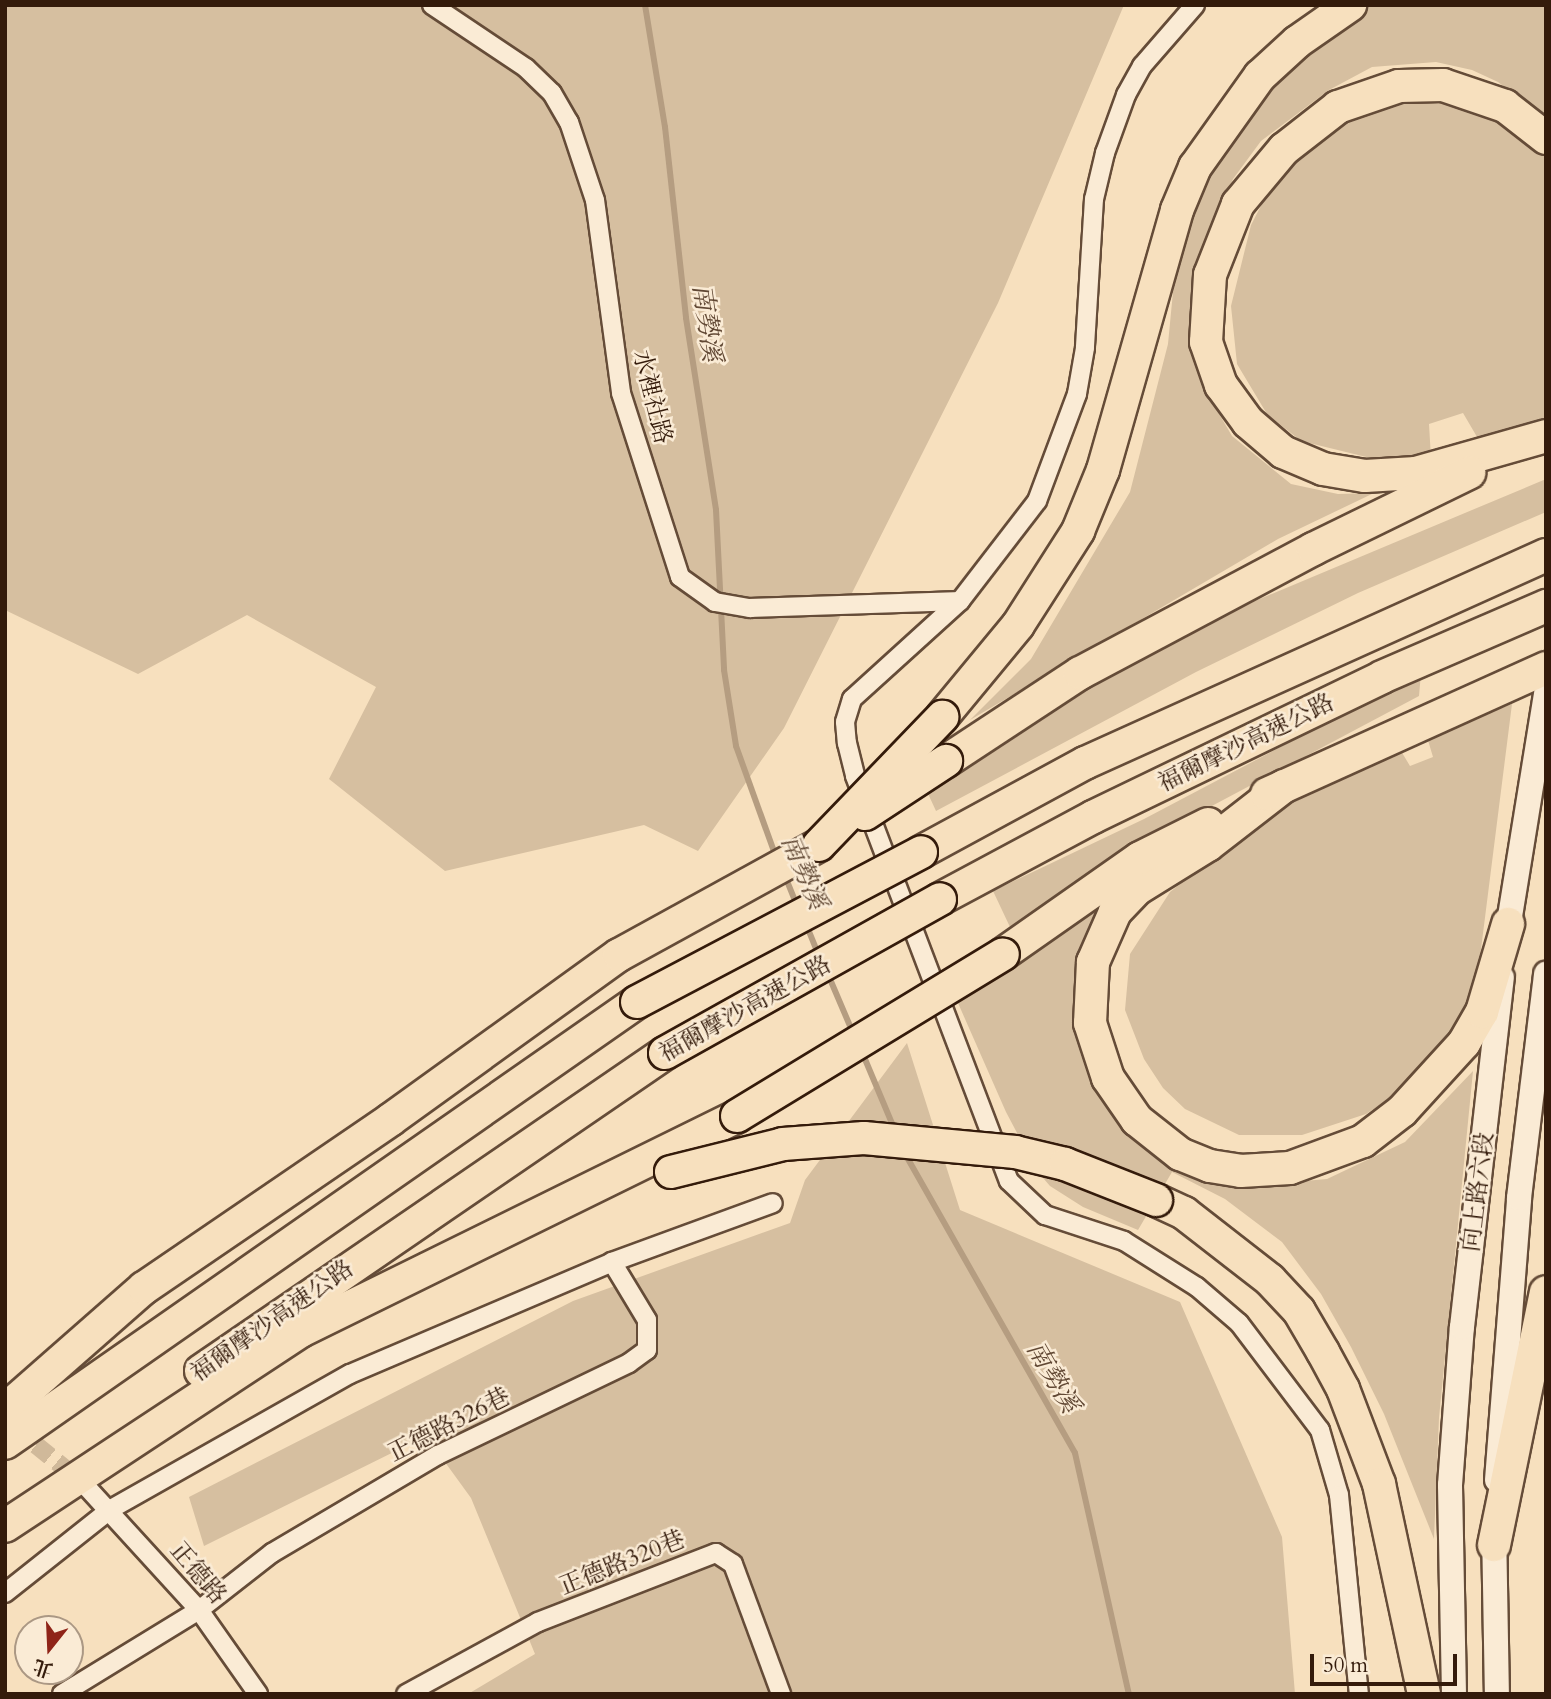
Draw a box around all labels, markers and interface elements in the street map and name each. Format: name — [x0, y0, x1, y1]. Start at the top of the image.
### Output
water label: 南勢溪 — [686, 282, 728, 364]
street label: 水裡社路 — [626, 347, 678, 447]
street label: 福爾摩沙高速公路 — [1153, 688, 1339, 798]
water label: 南勢溪 — [774, 830, 834, 914]
street label: 福爾摩沙高速公路 — [654, 950, 836, 1068]
street label: 向上路六段 — [1456, 1131, 1500, 1253]
street label: 福爾摩沙高速公路 — [185, 1254, 359, 1388]
water label: 南勢溪 — [1020, 1335, 1086, 1419]
street label: 正德路326巷 — [383, 1382, 515, 1468]
street label: 正德路320巷 — [555, 1525, 689, 1601]
street label: 正德路 — [164, 1536, 232, 1610]
north arrow — [14, 1615, 84, 1685]
scale bar — [1313, 1640, 1460, 1684]
text: 50 m — [1323, 1651, 1368, 1680]
text: 北 — [30, 1653, 56, 1683]

